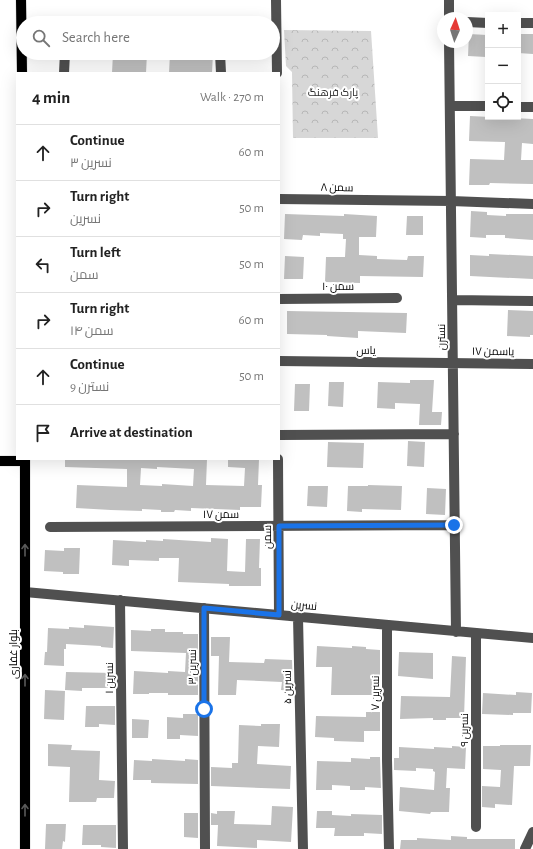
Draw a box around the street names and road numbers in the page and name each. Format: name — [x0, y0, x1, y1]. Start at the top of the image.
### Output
street label: سمن ۸ — [320, 182, 354, 194]
street label: سمن ۱۰ — [322, 281, 354, 293]
street label: نسترن — [436, 324, 448, 350]
street label: یاس — [356, 345, 376, 357]
street label: یاسمن ۱۷ — [472, 346, 514, 358]
street label: سمن ۱۷ — [203, 509, 239, 521]
street label: سمن — [262, 525, 274, 549]
street label: نسرین — [290, 599, 318, 613]
street label: بلوار غفاری — [8, 629, 20, 679]
street label: نسرین ۳ — [187, 649, 199, 685]
street label: نسرین ۱ — [104, 662, 116, 694]
street label: نسرین ۵ — [282, 670, 294, 704]
street label: نسرین ۷ — [370, 676, 382, 710]
street label: نسرین ۹ — [459, 713, 471, 747]

